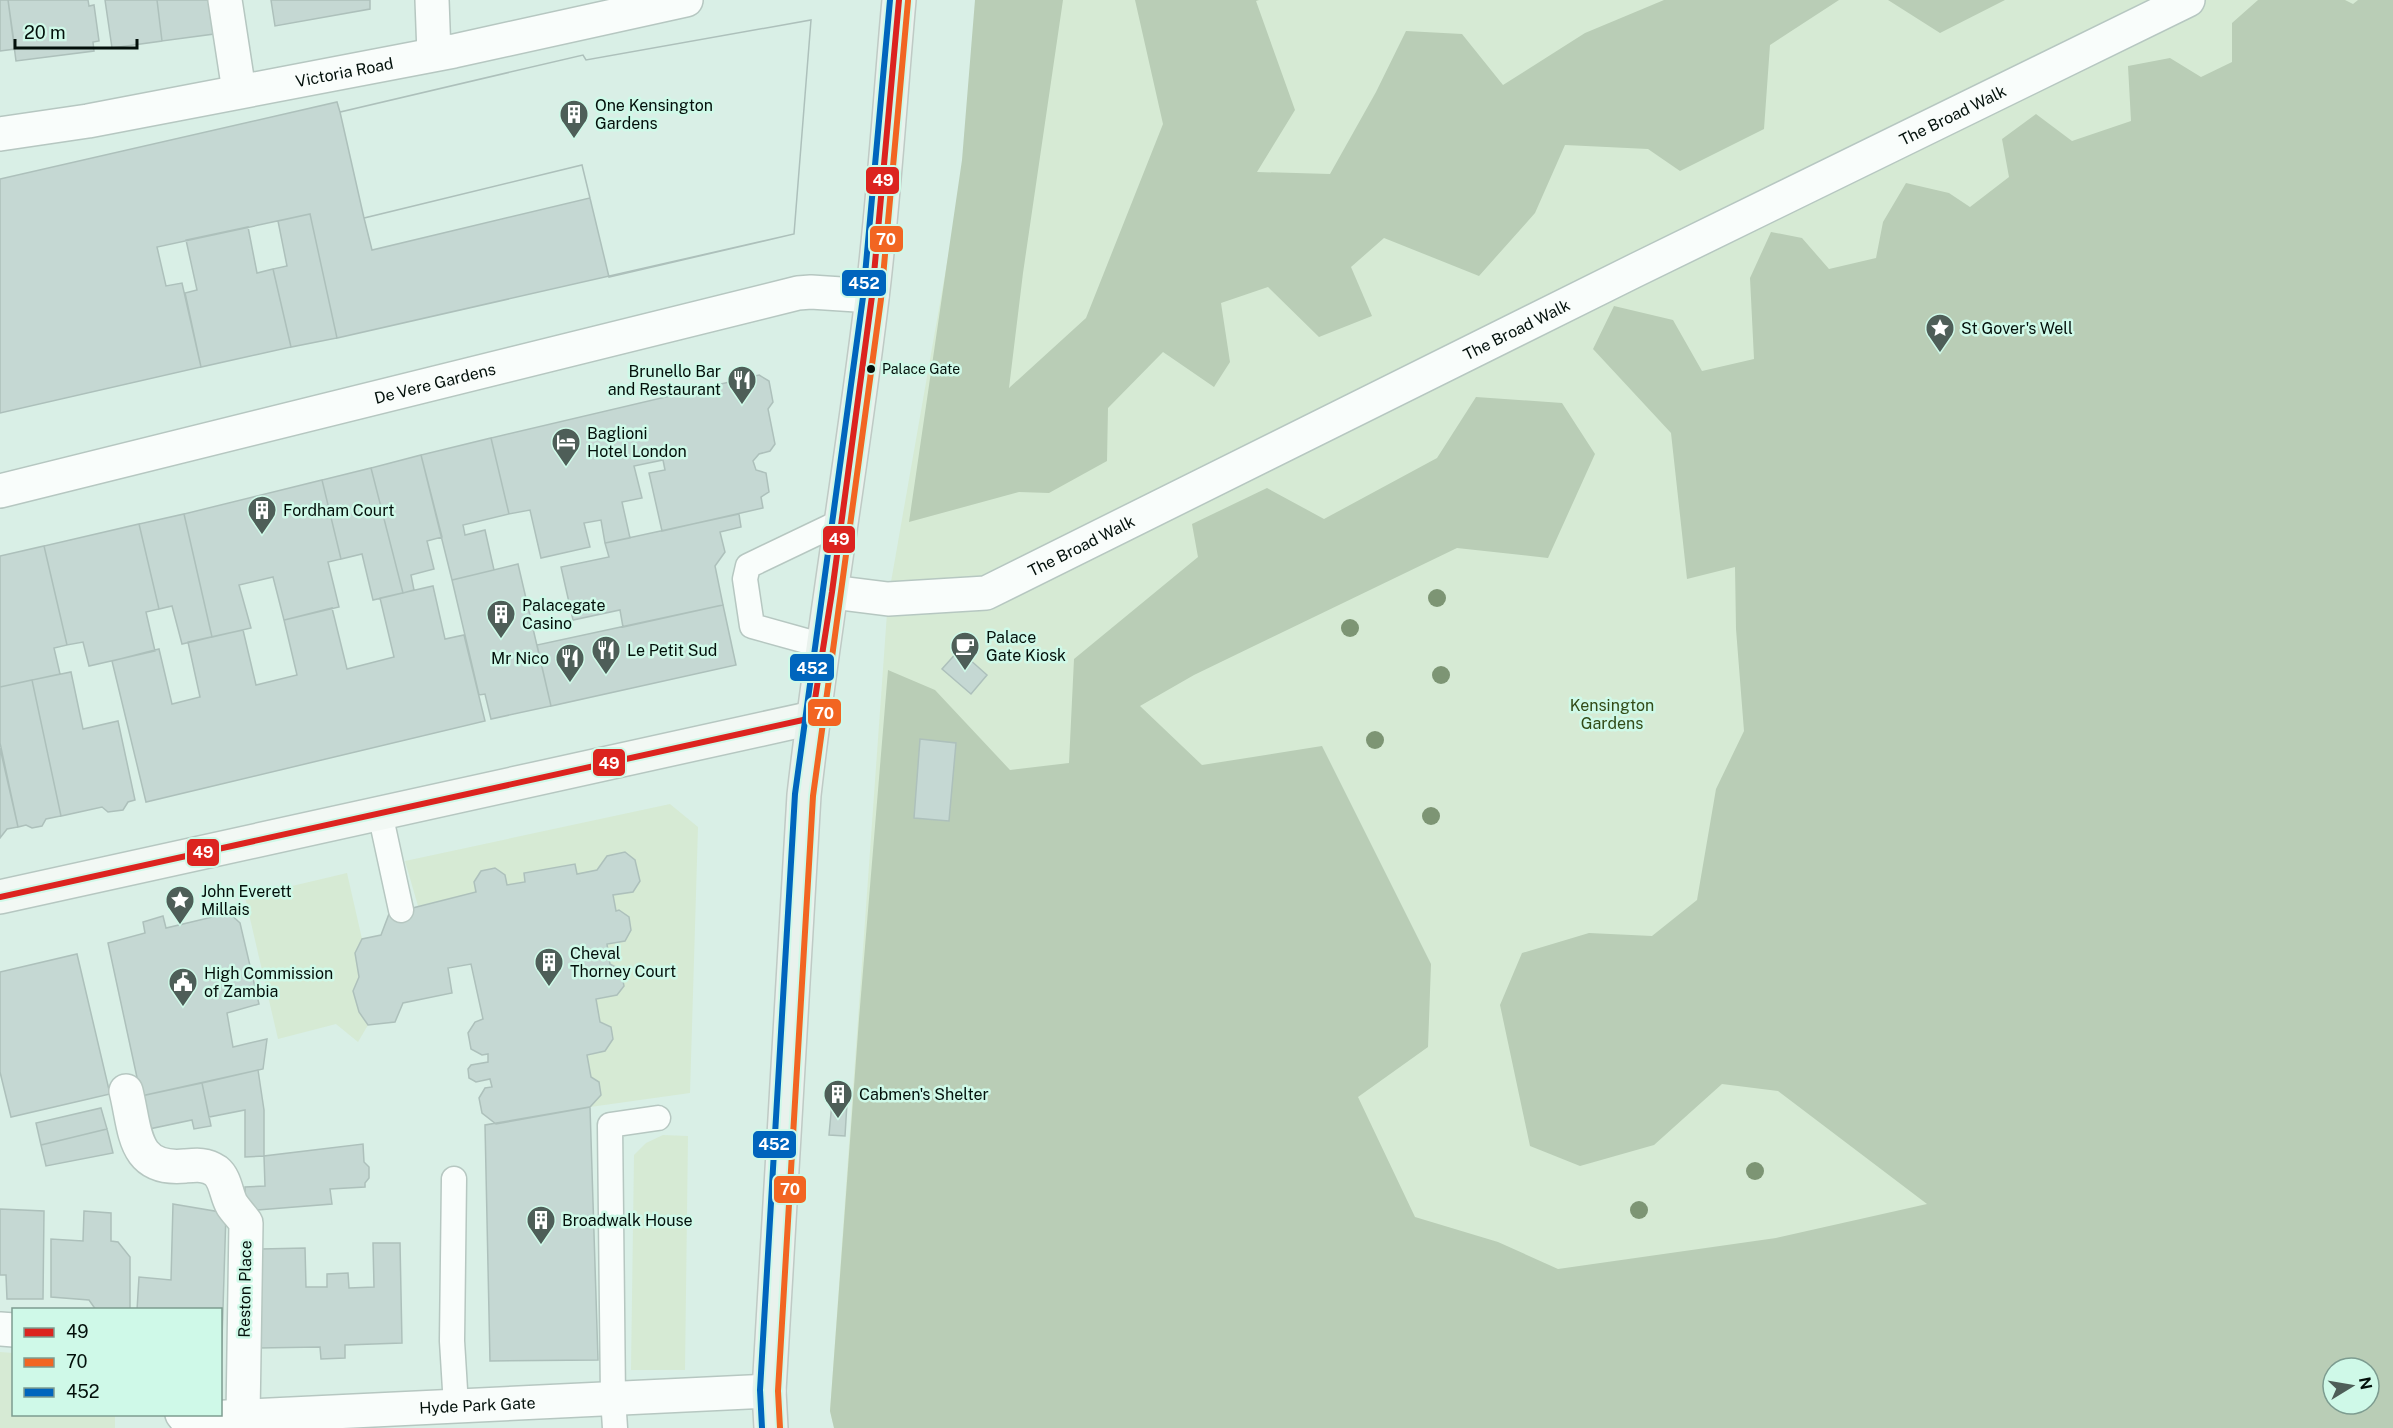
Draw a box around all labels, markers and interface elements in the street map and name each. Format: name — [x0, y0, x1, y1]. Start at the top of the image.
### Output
scale bar — [15, 12, 136, 50]
text: 20 m — [24, 22, 66, 43]
street label: Victoria Road — [294, 53, 395, 91]
street label: The Broad Walk — [1896, 81, 2009, 149]
place label: One Kensington Gardens — [595, 96, 713, 133]
building icon: One Kensington Gardens — [558, 98, 590, 140]
line badge: 49 — [865, 166, 900, 195]
text: 49 — [872, 171, 894, 190]
line badge: 70 — [869, 225, 904, 253]
text: 70 — [876, 230, 896, 249]
line badge: 452 — [841, 269, 887, 297]
text: 452 — [848, 274, 880, 293]
street label: The Broad Walk — [1460, 295, 1573, 364]
place icon: St Gover's Well — [1924, 312, 1956, 354]
place label: St Gover's Well — [1961, 319, 2073, 338]
street label: De Vere Gardens — [372, 359, 497, 407]
place label: Palace Gate — [882, 361, 960, 377]
place label: Brunello Bar and Restaurant — [608, 362, 721, 399]
marker: Palace Gate — [865, 363, 877, 375]
restaurant icon: Brunello Bar and Restaurant — [726, 364, 758, 406]
place label: Baglioni Hotel London — [587, 424, 687, 461]
hotel icon: Baglioni Hotel London — [550, 426, 582, 468]
building icon: Fordham Court — [246, 494, 278, 536]
place label: Fordham Court — [283, 501, 395, 520]
street label: The Broad Walk — [1025, 511, 1138, 580]
line badge: 49 — [822, 525, 856, 554]
text: 49 — [828, 530, 850, 549]
place label: Palacegate Casino — [522, 596, 605, 633]
building icon: Palacegate Casino — [485, 598, 517, 640]
place label: Palace Gate Kiosk — [986, 628, 1066, 665]
cafe icon: Palace Gate Kiosk — [949, 630, 981, 672]
restaurant icon: Le Petit Sud — [590, 634, 622, 676]
place label: Le Petit Sud — [627, 641, 717, 660]
restaurant icon: Mr Nico — [554, 642, 586, 684]
place label: Mr Nico — [491, 649, 549, 668]
line badge: 452 — [789, 653, 835, 682]
text: 452 — [796, 659, 828, 678]
park label: Kensington Gardens — [1570, 696, 1654, 733]
line badge: 70 — [807, 698, 842, 727]
text: 70 — [814, 704, 834, 723]
line badge: 49 — [592, 748, 626, 777]
text: 49 — [598, 754, 620, 773]
line badge: 49 — [186, 838, 220, 867]
text: 49 — [192, 843, 214, 862]
place label: John Everett Millais — [201, 882, 292, 919]
place icon: John Everett Millais — [164, 884, 196, 926]
place label: Cheval Thorney Court — [570, 944, 676, 981]
building icon: Cheval Thorney Court — [533, 946, 565, 988]
place label: High Commission of Zambia — [204, 964, 333, 1001]
public building icon: High Commission of Zambia — [167, 966, 199, 1008]
building icon: Cabmen's Shelter — [822, 1078, 854, 1120]
place label: Cabmen's Shelter — [859, 1085, 989, 1104]
line badge: 452 — [752, 1130, 797, 1159]
text: 452 — [758, 1135, 790, 1154]
line badge: 70 — [773, 1175, 807, 1204]
text: 70 — [780, 1180, 800, 1199]
building icon: Broadwalk House — [525, 1204, 557, 1246]
place label: Broadwalk House — [562, 1211, 693, 1230]
street label: Reston Place — [235, 1240, 255, 1338]
legend — [12, 1308, 222, 1416]
text: 49 — [66, 1321, 89, 1342]
text: 70 — [66, 1351, 87, 1372]
north arrow — [2321, 1356, 2381, 1416]
text: N — [2355, 1375, 2376, 1391]
text: 452 — [66, 1381, 99, 1402]
street label: Hyde Park Gate — [419, 1393, 536, 1417]

